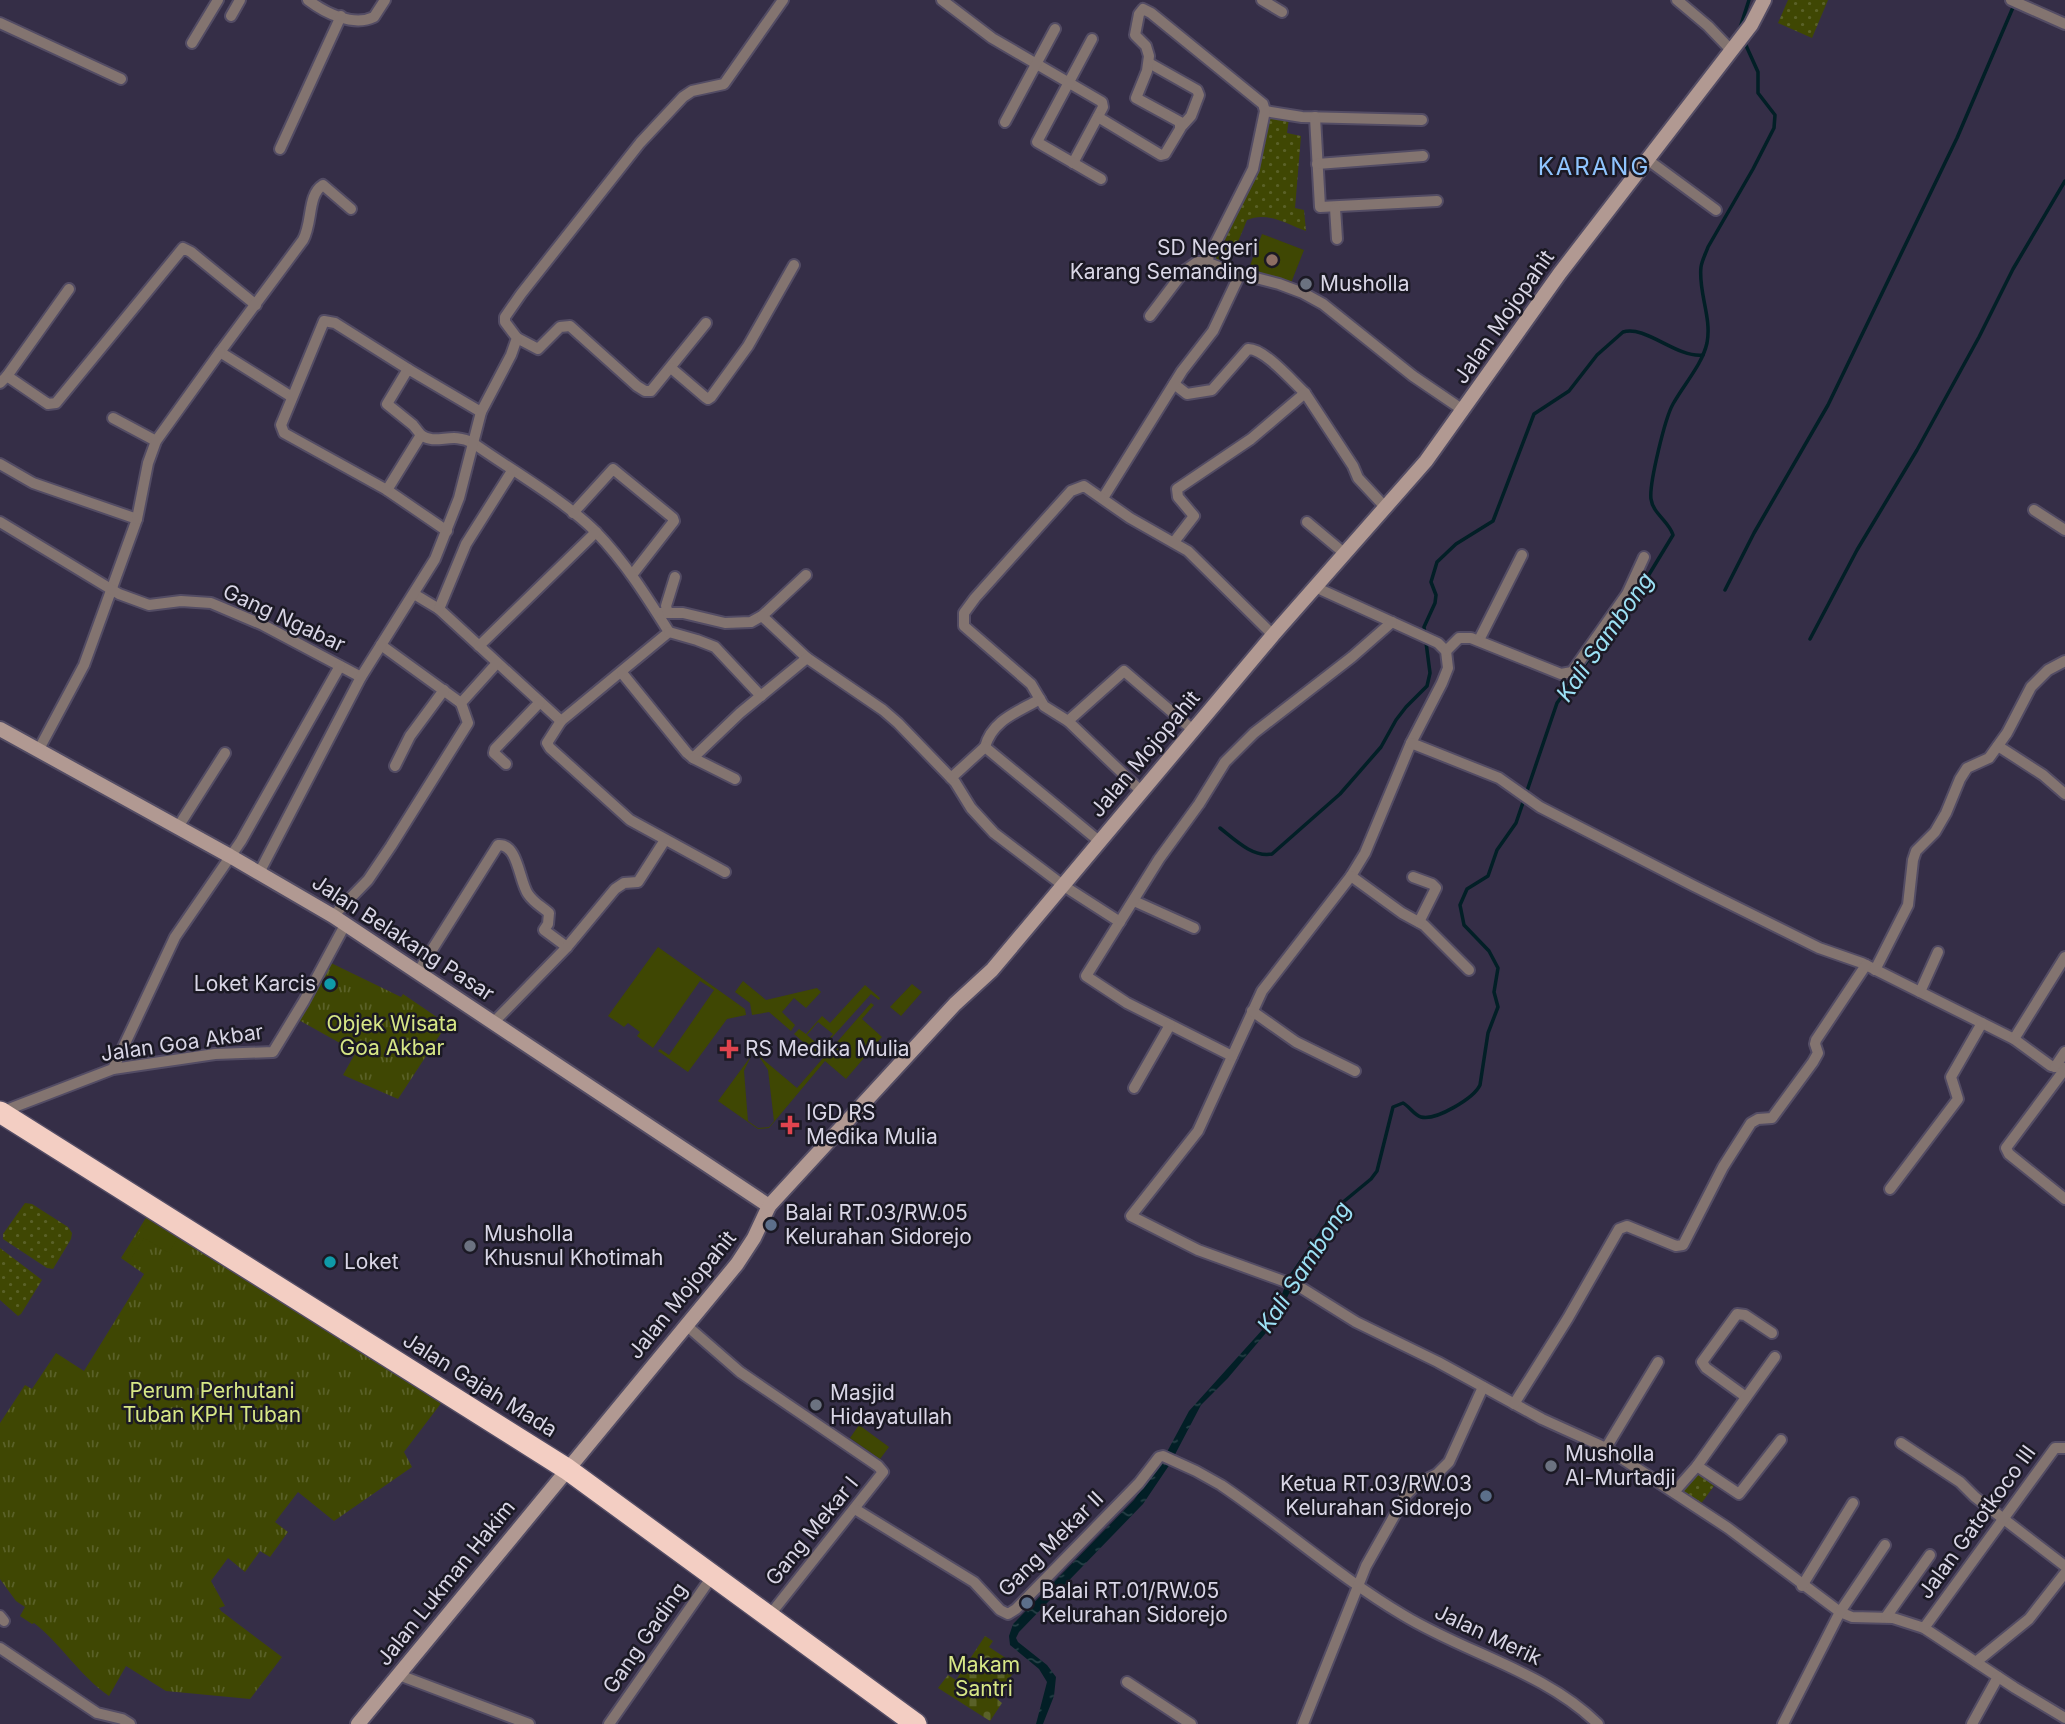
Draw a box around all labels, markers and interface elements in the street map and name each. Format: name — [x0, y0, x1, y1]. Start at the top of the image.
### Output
district label: KARANG — [1538, 152, 1650, 181]
place label: SD Negeri Karang Semanding — [1070, 235, 1258, 284]
street label: Jalan Mojopahit — [1448, 245, 1559, 388]
marker: SD Negeri Karang Semanding — [1264, 252, 1280, 268]
place label: Musholla — [1320, 271, 1409, 296]
marker: Musholla — [1298, 276, 1314, 292]
water label: Kali Sambong — [1550, 567, 1660, 707]
street label: Gang Ngabar — [219, 578, 349, 657]
street label: Jalan Mojopahit — [1084, 685, 1205, 822]
street label: Jalan Belakang Pasar — [307, 869, 499, 1006]
place label: Loket Karcis — [194, 971, 316, 996]
marker: Loket Karcis — [322, 976, 338, 992]
park label: Objek Wisata Goa Akbar — [326, 1011, 458, 1060]
street label: Jalan Goa Akbar — [99, 1019, 265, 1066]
place label: RS Medika Mulia — [745, 1036, 910, 1061]
marker: RS Medika Mulia — [719, 1039, 739, 1059]
place label: IGD RS Medika Mulia — [806, 1100, 938, 1149]
marker: IGD RS Medika Mulia — [780, 1115, 800, 1135]
water label: Kali Sambong — [1251, 1196, 1357, 1338]
place label: Balai RT.03/RW.05 Kelurahan Sidorejo — [785, 1200, 972, 1249]
marker: Balai RT.03/RW.05 Kelurahan Sidorejo — [763, 1217, 779, 1233]
place label: Musholla Khusnul Khotimah — [484, 1221, 664, 1270]
street label: Jalan Mojopahit — [622, 1226, 741, 1364]
marker: Musholla Khusnul Khotimah — [462, 1238, 478, 1254]
place label: Loket — [344, 1249, 399, 1274]
marker: Loket — [322, 1254, 338, 1270]
street label: Jalan Gajah Mada — [399, 1327, 562, 1442]
park label: Perum Perhutani Tuban KPH Tuban — [123, 1378, 301, 1427]
place label: Masjid Hidayatullah — [830, 1380, 952, 1429]
marker: Masjid Hidayatullah — [808, 1397, 824, 1413]
street label: Jalan Gatotkoco III — [1913, 1440, 2041, 1603]
place label: Musholla Al-Murtadji — [1565, 1441, 1676, 1490]
marker: Musholla Al-Murtadji — [1543, 1458, 1559, 1474]
street label: Gang Mekar I — [760, 1471, 863, 1590]
place label: Ketua RT.03/RW.03 Kelurahan Sidorejo — [1280, 1471, 1472, 1520]
street label: Gang Mekar II — [993, 1486, 1108, 1601]
marker: Ketua RT.03/RW.03 Kelurahan Sidorejo — [1478, 1488, 1494, 1504]
street label: Jalan Lukman Hakim — [371, 1495, 520, 1670]
street label: Gang Gading — [597, 1578, 692, 1698]
place label: Balai RT.01/RW.05 Kelurahan Sidorejo — [1041, 1578, 1228, 1627]
marker: Balai RT.01/RW.05 Kelurahan Sidorejo — [1019, 1595, 1035, 1611]
street label: Jalan Merik — [1431, 1599, 1546, 1670]
park label: Makam Santri — [948, 1652, 1020, 1701]

